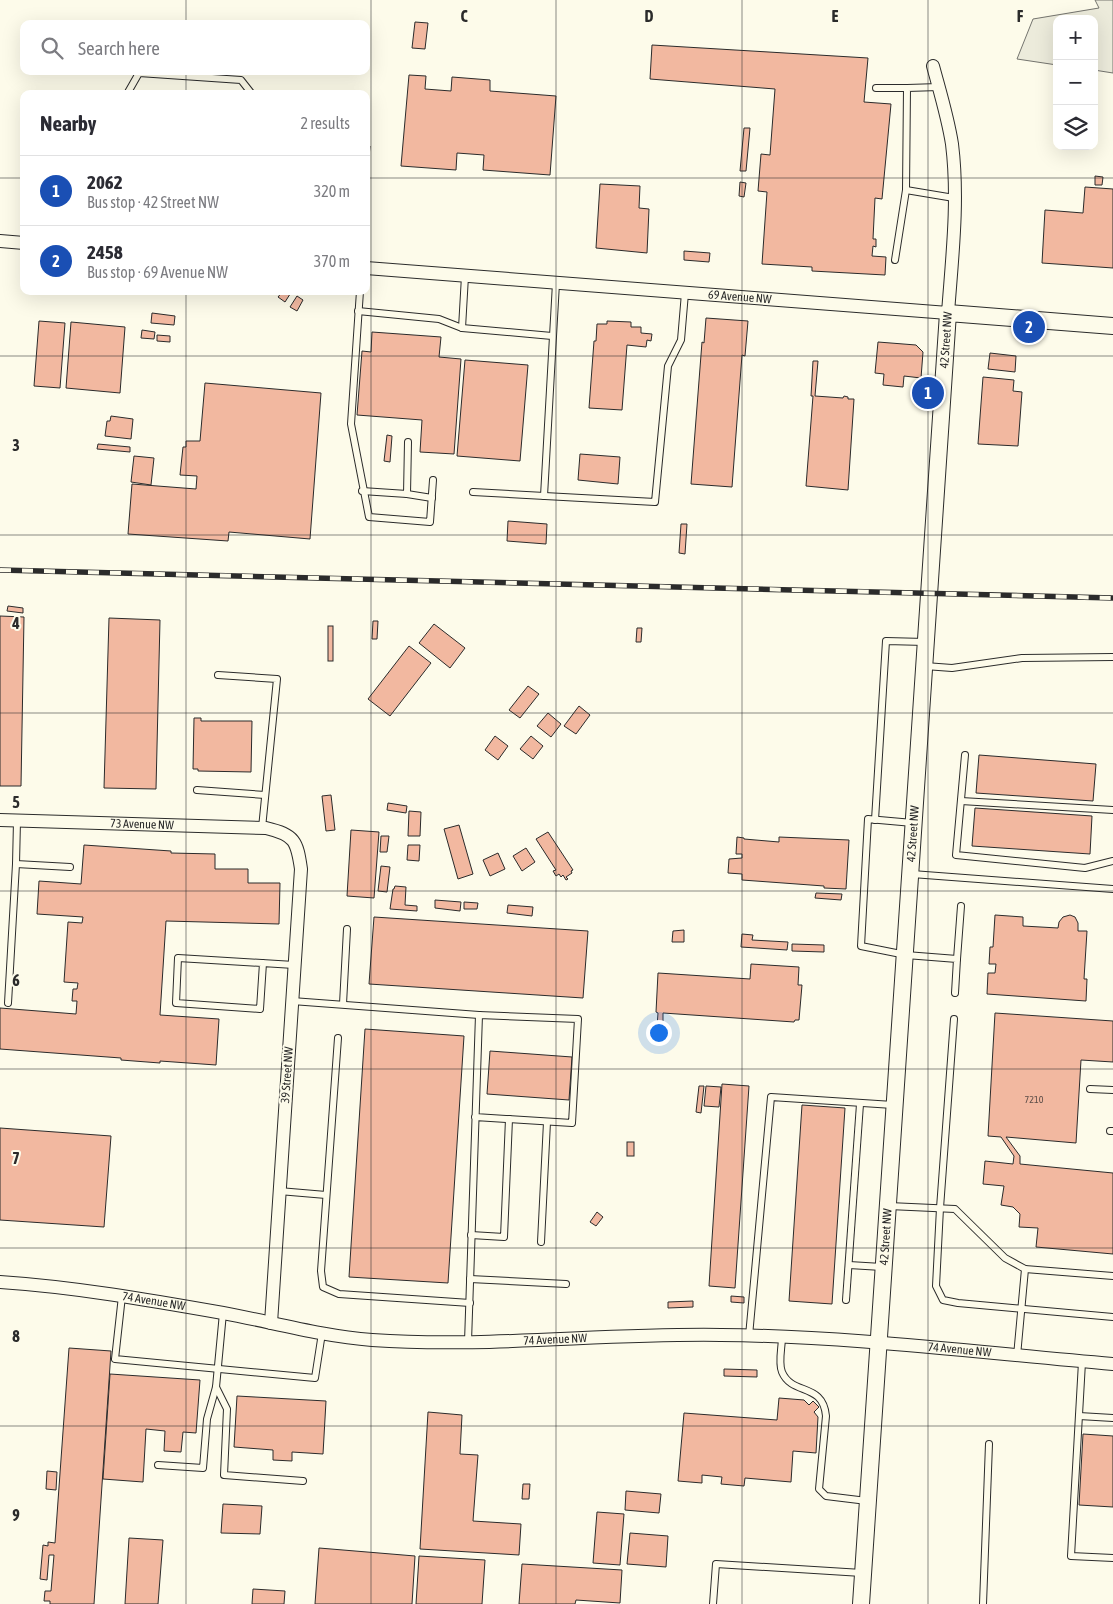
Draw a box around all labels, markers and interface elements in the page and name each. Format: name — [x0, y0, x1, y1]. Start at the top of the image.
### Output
text: C — [460, 7, 468, 25]
text: D — [645, 7, 654, 25]
text: E — [832, 7, 839, 25]
text: F — [1017, 7, 1024, 25]
map controls — [1053, 15, 1098, 150]
button: + — [1053, 15, 1098, 60]
search box — [20, 20, 370, 75]
icon: search — [38, 34, 66, 62]
text: Search here — [78, 37, 160, 59]
button: − — [1053, 60, 1098, 105]
button: layers — [1053, 105, 1098, 150]
text: Nearby — [40, 111, 96, 135]
text: 2 results — [300, 114, 350, 132]
text: 2062 — [87, 171, 123, 193]
text: 1 — [52, 182, 60, 200]
text: 320 m — [314, 182, 350, 200]
text: Bus stop · 42 Street NW — [87, 193, 219, 211]
text: 2458 — [87, 241, 123, 263]
text: 2 — [52, 252, 60, 270]
text: 370 m — [314, 252, 350, 270]
text: Bus stop · 69 Avenue NW — [87, 263, 228, 281]
street label: 69 Avenue NW — [708, 287, 772, 306]
pin: 2 — [1013, 308, 1045, 346]
street label: 42 Street NW — [937, 311, 955, 369]
pin: 1 — [912, 374, 944, 412]
text: 3 — [12, 436, 20, 454]
text: 4 — [11, 614, 20, 632]
text: 5 — [12, 793, 20, 811]
street label: 42 Street NW — [904, 805, 922, 863]
street label: 73 Avenue NW — [110, 816, 174, 832]
text: 6 — [12, 971, 20, 989]
your location — [646, 1020, 672, 1046]
street label: 39 Street NW — [278, 1046, 296, 1104]
house number: 7210 — [1025, 1094, 1044, 1105]
text: 7 — [12, 1149, 20, 1167]
street label: 42 Street NW — [877, 1208, 895, 1266]
street label: 74 Avenue NW — [121, 1289, 187, 1313]
text: 8 — [12, 1327, 20, 1345]
street label: 74 Avenue NW — [523, 1331, 588, 1348]
street label: 74 Avenue NW — [927, 1340, 992, 1360]
text: 9 — [12, 1506, 20, 1524]

